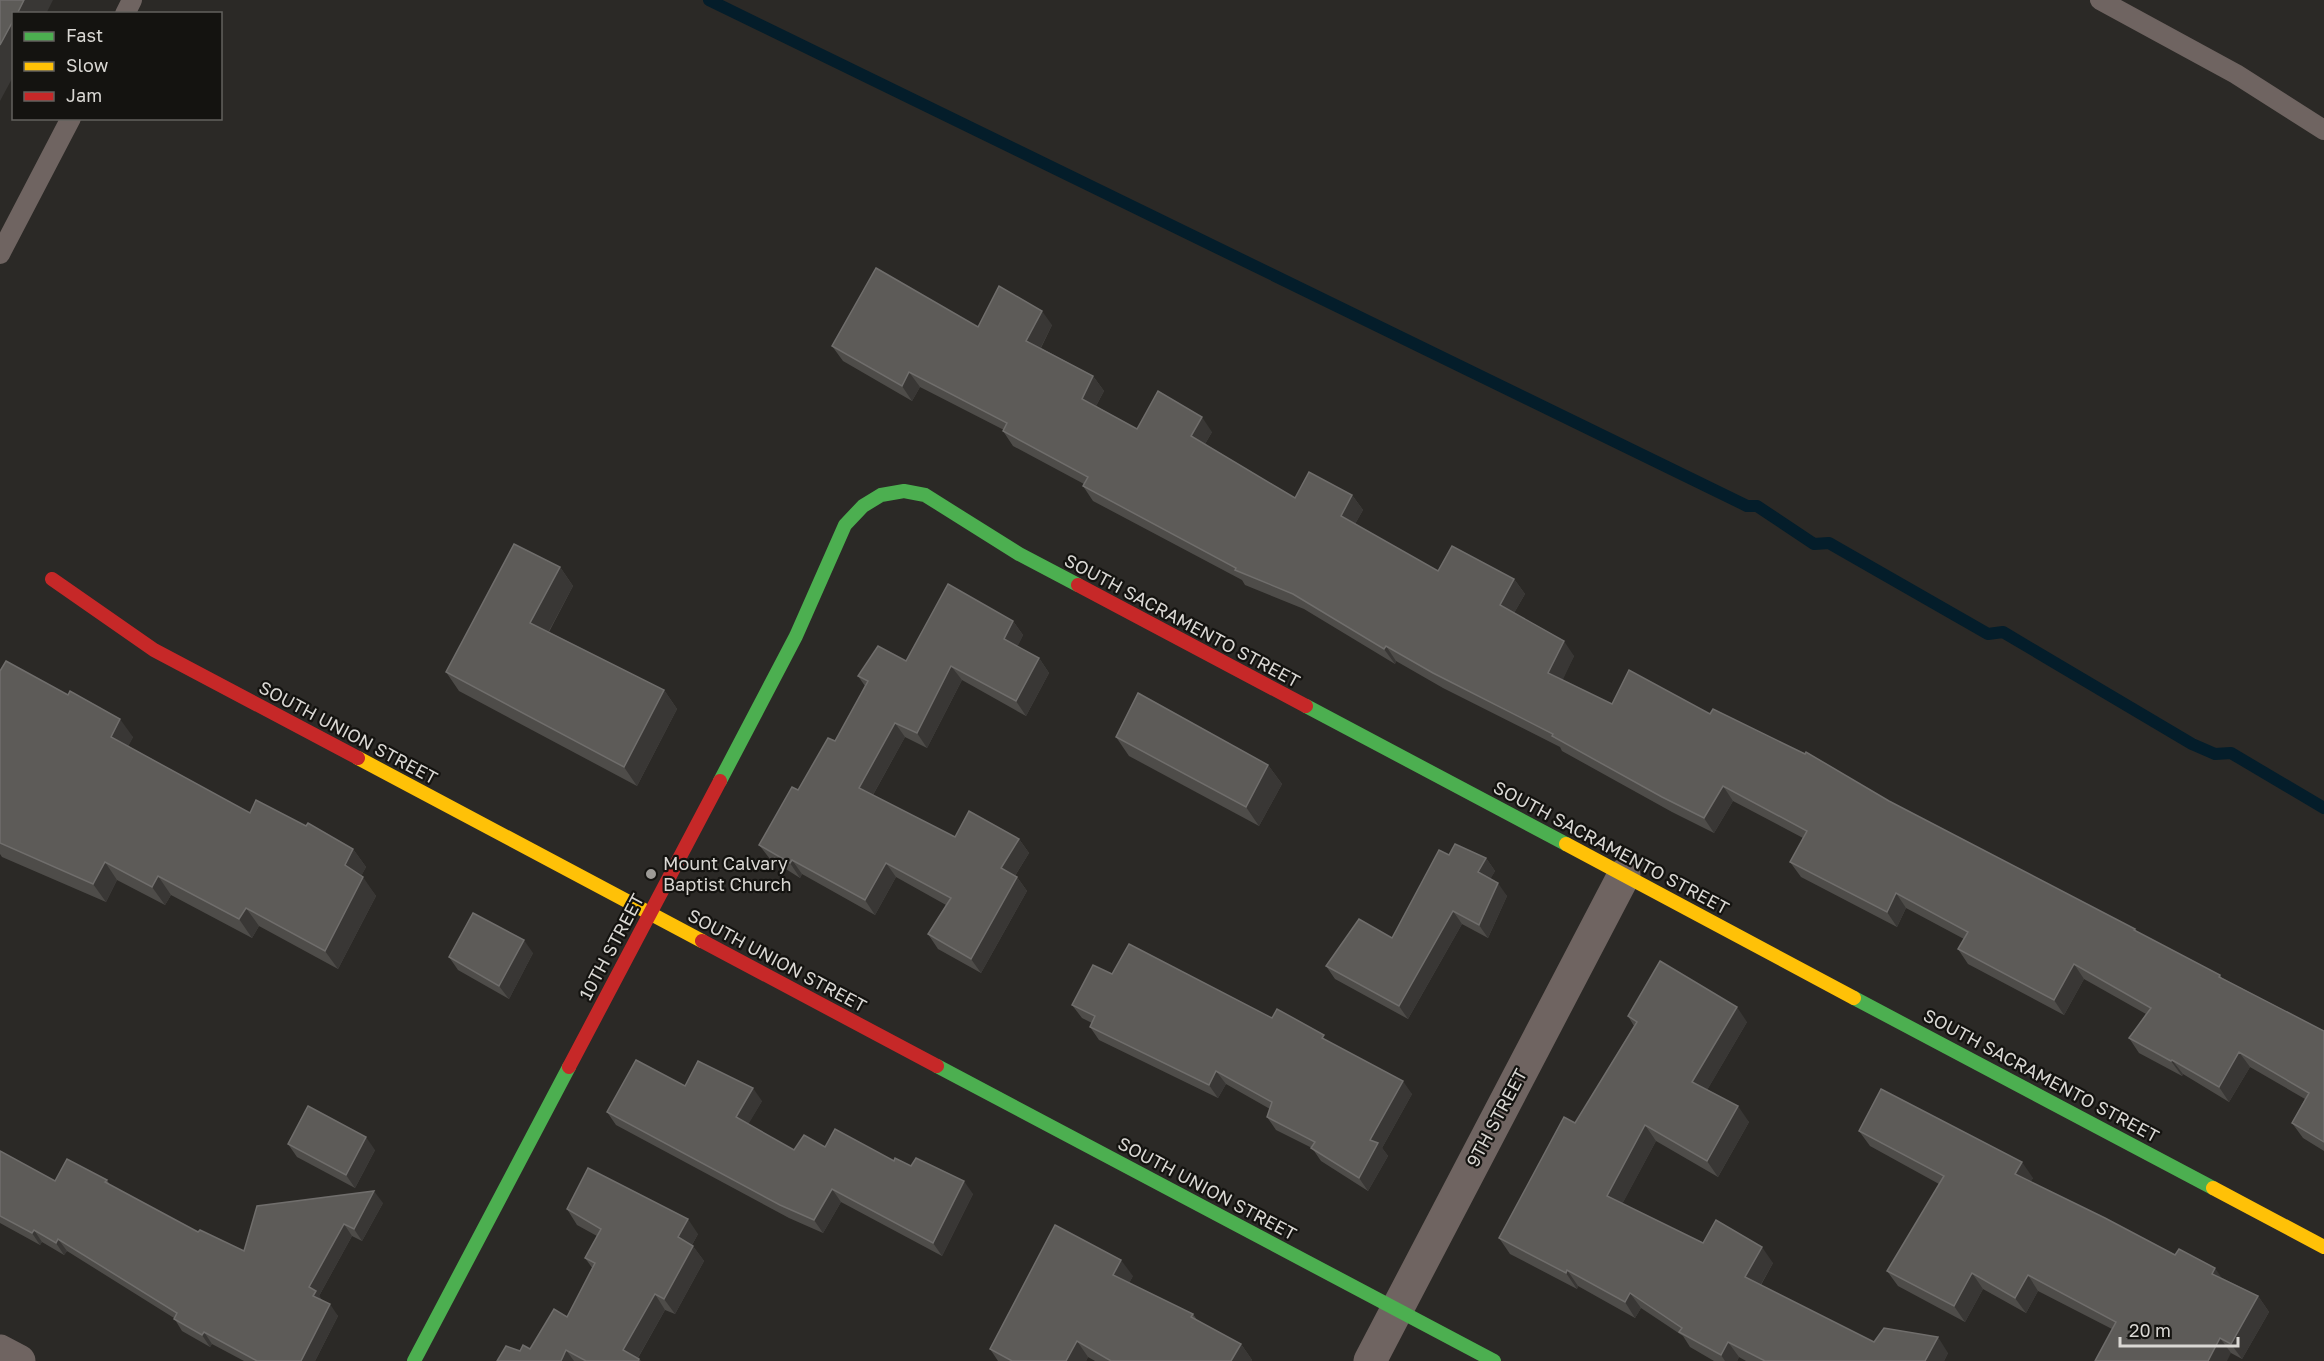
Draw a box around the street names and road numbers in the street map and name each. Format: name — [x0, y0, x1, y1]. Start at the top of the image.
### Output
street label: SOUTH SACRAMENTO STREET — [1061, 549, 1304, 692]
street label: SOUTH UNION STREET — [255, 676, 442, 789]
street label: SOUTH SACRAMENTO STREET — [1490, 776, 1733, 919]
street label: 10TH STREET — [574, 890, 648, 1003]
street label: SOUTH UNION STREET — [684, 904, 871, 1017]
street label: SOUTH SACRAMENTO STREET — [1920, 1004, 2163, 1147]
street label: 9TH STREET — [1461, 1065, 1531, 1170]
street label: SOUTH UNION STREET — [1114, 1132, 1301, 1245]

